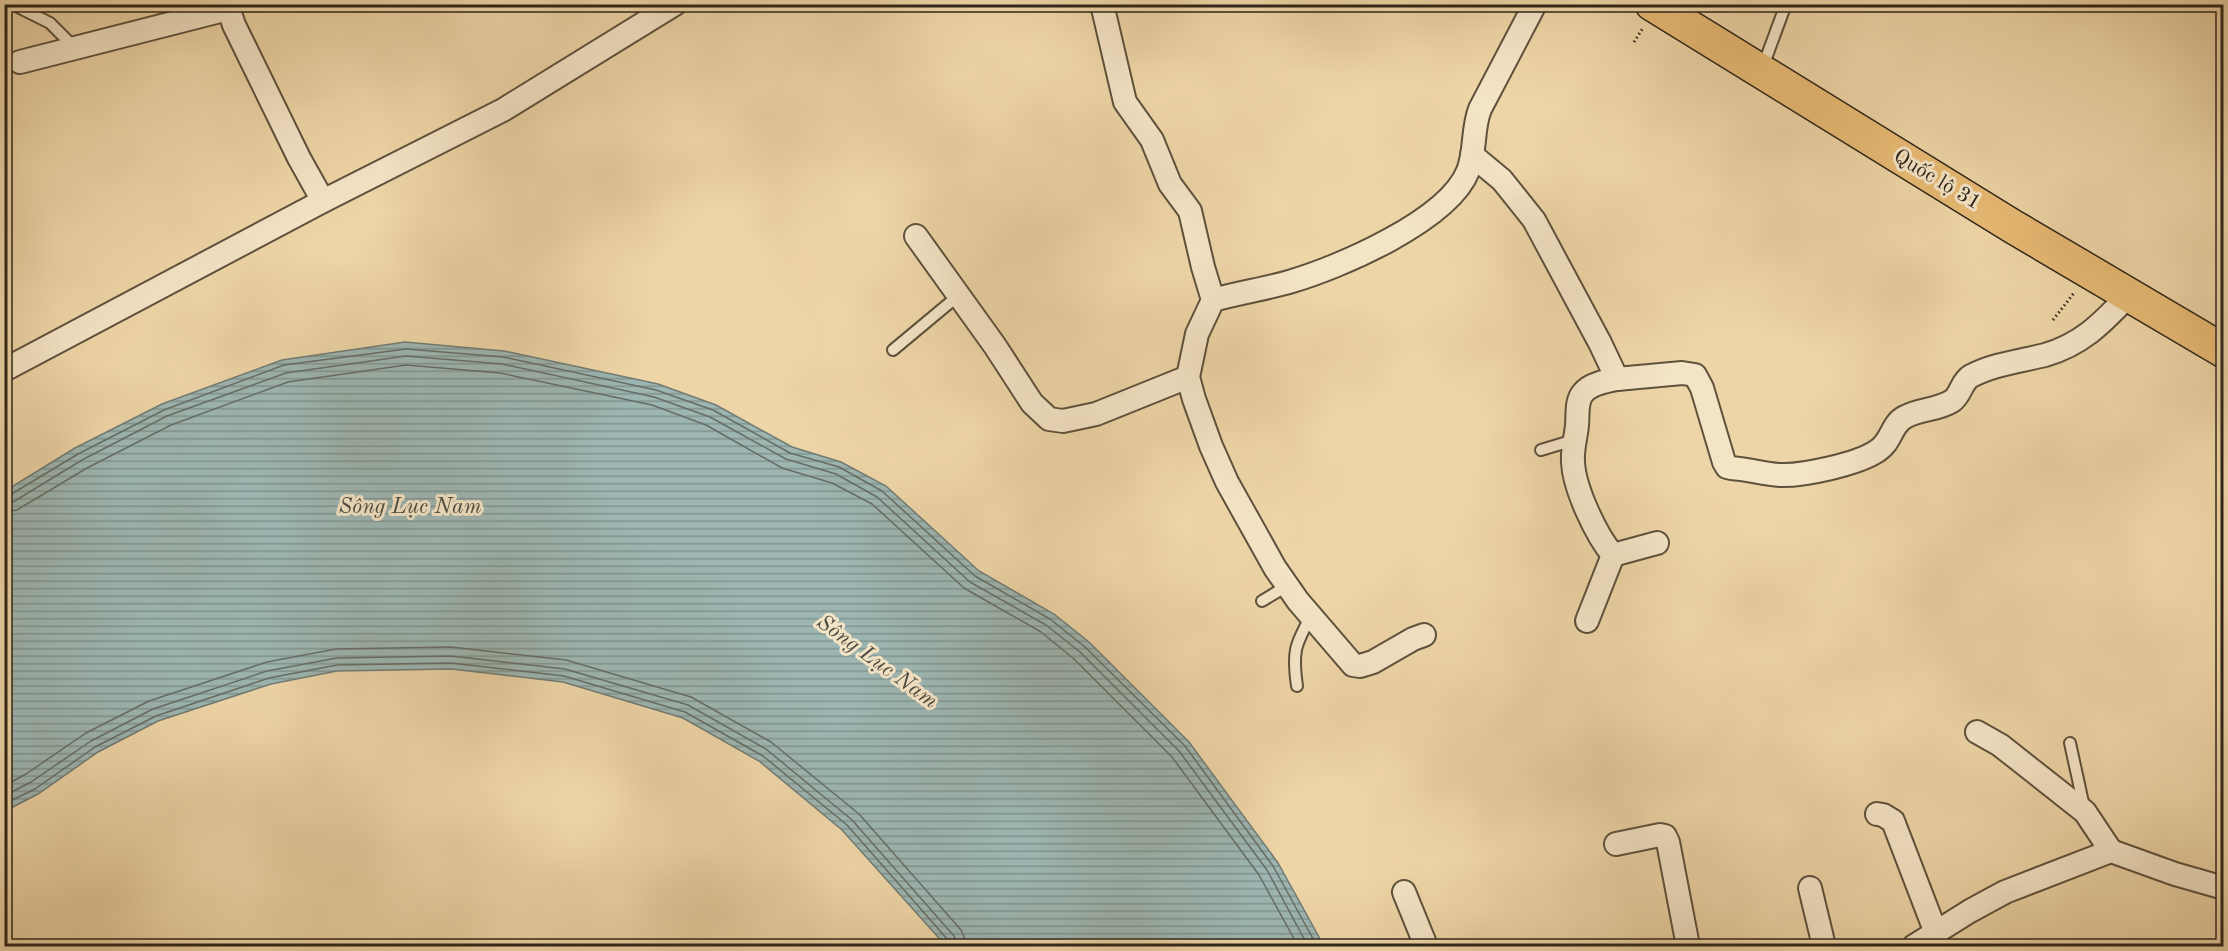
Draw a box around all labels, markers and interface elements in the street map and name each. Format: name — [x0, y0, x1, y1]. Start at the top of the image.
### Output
street label: Quốc lộ 31 — [1890, 145, 1985, 214]
water label: Sông Lục Nam — [338, 496, 482, 518]
water label: Sông Lục Nam — [813, 611, 942, 713]

